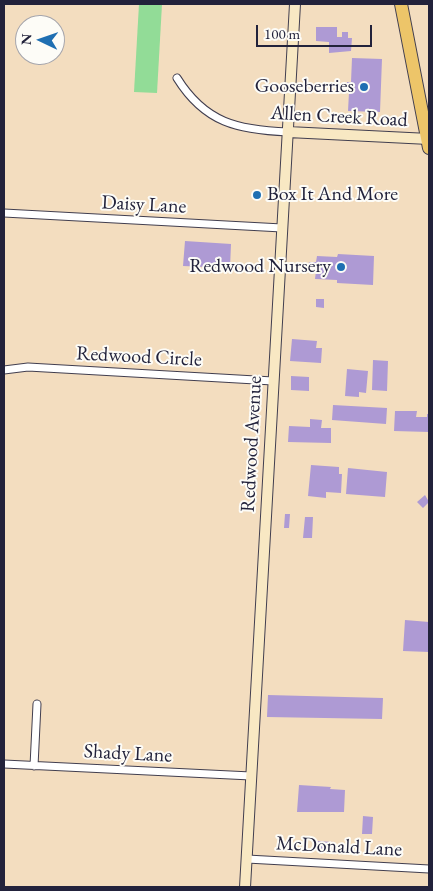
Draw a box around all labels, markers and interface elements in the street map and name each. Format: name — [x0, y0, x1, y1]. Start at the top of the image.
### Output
north arrow — [15, 15, 65, 65]
scale bar — [258, 15, 374, 47]
text: 100 m — [264, 24, 300, 43]
text: N — [17, 33, 35, 45]
place label: Gooseberries — [255, 75, 354, 99]
marker: Gooseberries — [358, 81, 370, 93]
street label: Allen Creek Road — [270, 101, 408, 133]
place label: Box It And More — [267, 183, 398, 207]
marker: Box It And More — [251, 189, 263, 201]
street label: Daisy Lane — [101, 191, 187, 219]
place label: Redwood Nursery — [189, 255, 331, 279]
marker: Redwood Nursery — [335, 261, 347, 273]
street label: Redwood Circle — [76, 342, 202, 372]
street label: Redwood Avenue — [236, 375, 268, 513]
street label: Shady Lane — [83, 740, 173, 768]
street label: McDonald Lane — [275, 832, 403, 862]

